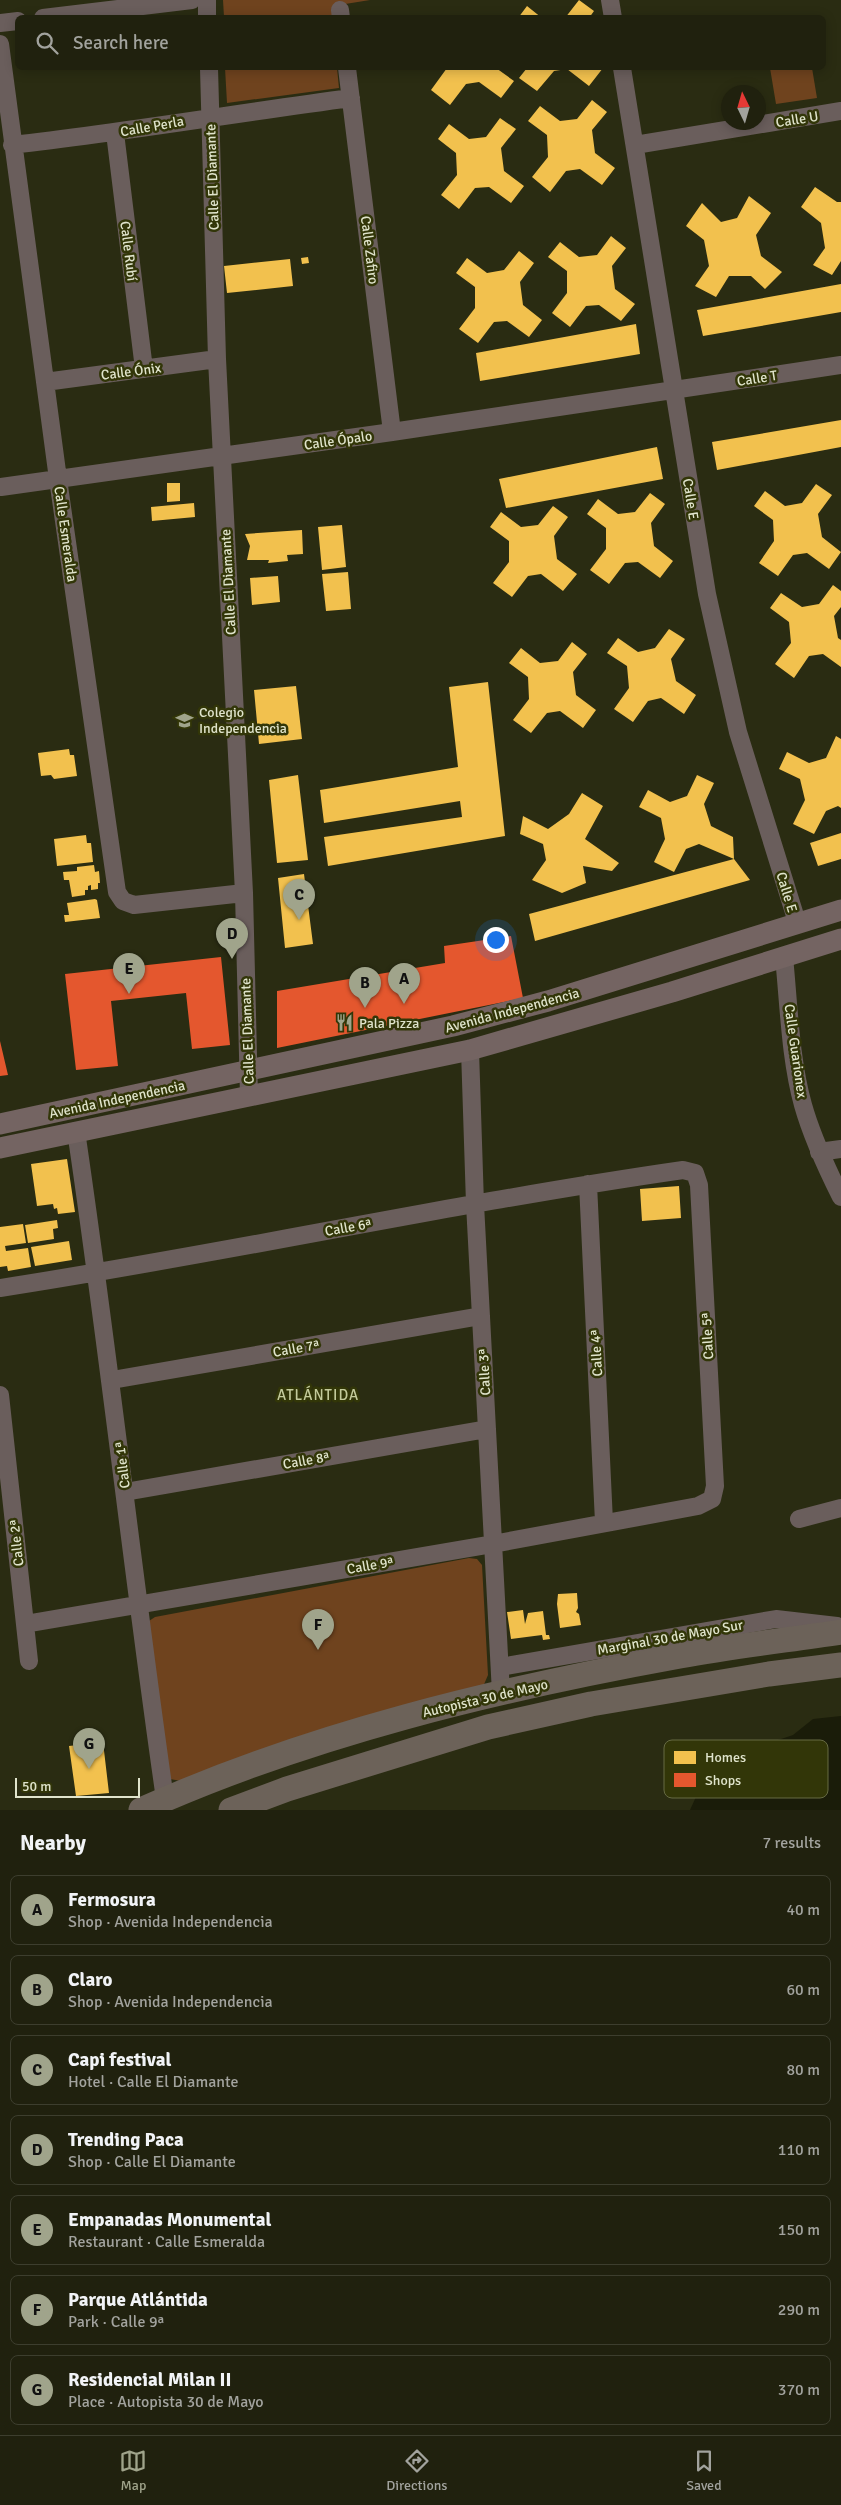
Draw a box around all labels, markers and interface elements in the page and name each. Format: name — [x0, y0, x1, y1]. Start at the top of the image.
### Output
search box — [15, 15, 826, 70]
icon: search — [33, 29, 61, 57]
text: Search here — [73, 31, 169, 55]
north arrow — [721, 85, 766, 130]
street label: Calle U — [775, 108, 820, 131]
street label: Calle Perla — [119, 113, 185, 140]
street label: Calle El Diamante — [202, 124, 223, 230]
street label: Calle Zafiro — [357, 215, 382, 285]
street label: Calle Rubí — [116, 220, 141, 282]
street label: Calle Ónix — [100, 359, 163, 384]
street label: Calle T — [736, 367, 778, 390]
street label: Calle Ópalo — [303, 427, 373, 454]
street label: Calle E — [679, 477, 702, 521]
street label: Calle Esmeralda — [50, 485, 81, 583]
street label: Calle El Diamante — [217, 528, 240, 635]
place label: Colegio Independencia — [199, 704, 287, 737]
school or university icon: Colegio Independencia — [175, 710, 195, 730]
street label: Calle E — [772, 870, 801, 914]
pin: C — [283, 879, 315, 920]
pin: D — [216, 918, 248, 959]
your location — [483, 927, 509, 953]
pin: E — [113, 953, 145, 994]
pin: A — [388, 963, 420, 1004]
pin: B — [349, 967, 381, 1008]
street label: Calle El Diamante — [237, 978, 258, 1084]
street label: Avenida Independencia — [443, 984, 581, 1037]
street label: Calle Guarionex — [780, 1003, 811, 1100]
restaurant icon: Pala Pizza — [335, 1013, 355, 1033]
place label: Pala Pizza — [359, 1015, 419, 1032]
street label: Avenida Independencia — [48, 1077, 187, 1122]
street label: Calle 6ª — [323, 1215, 373, 1240]
street label: Calle 5ª — [698, 1312, 717, 1360]
street label: Calle 4ª — [587, 1329, 606, 1377]
street label: Calle 7ª — [271, 1336, 321, 1361]
street label: Calle 3ª — [475, 1348, 494, 1396]
district label: ATLÁNTIDA — [277, 1385, 359, 1404]
street label: Calle 1ª — [111, 1441, 134, 1489]
street label: Calle 8ª — [281, 1448, 331, 1473]
street label: Calle 2ª — [6, 1519, 27, 1567]
street label: Calle 9ª — [345, 1553, 395, 1578]
pin: F — [302, 1609, 334, 1650]
street label: Marginal 30 de Mayo Sur — [596, 1616, 745, 1659]
street label: Autopista 30 de Mayo — [421, 1676, 549, 1721]
pin: G — [73, 1728, 105, 1769]
legend — [664, 1740, 828, 1798]
text: Homes — [705, 1749, 746, 1766]
text: Shops — [705, 1772, 741, 1789]
scale bar — [15, 1775, 140, 1798]
text: 50 m — [22, 1778, 51, 1795]
text: Nearby — [20, 1830, 86, 1856]
text: 7 results — [762, 1833, 821, 1853]
text: Fermosura — [68, 1888, 156, 1912]
text: A — [32, 1900, 42, 1920]
text: 40 m — [786, 1900, 820, 1920]
text: Shop · Avenida Independencia — [68, 1912, 273, 1932]
text: Claro — [68, 1968, 113, 1992]
text: B — [32, 1980, 42, 2000]
text: 60 m — [786, 1980, 820, 2000]
text: Shop · Avenida Independencia — [68, 1992, 273, 2012]
text: Capi festival — [68, 2048, 171, 2072]
text: C — [32, 2060, 42, 2080]
text: 80 m — [786, 2060, 820, 2080]
text: Hotel · Calle El Diamante — [68, 2072, 238, 2092]
text: Trending Paca — [68, 2128, 184, 2152]
text: D — [32, 2140, 42, 2160]
text: 110 m — [778, 2140, 820, 2160]
text: Shop · Calle El Diamante — [68, 2152, 236, 2172]
text: Empanadas Monumental — [68, 2208, 271, 2232]
text: E — [32, 2220, 42, 2240]
text: 150 m — [778, 2220, 820, 2240]
text: Restaurant · Calle Esmeralda — [68, 2232, 265, 2252]
text: Parque Atlántida — [68, 2288, 208, 2312]
text: F — [33, 2300, 41, 2320]
text: 290 m — [778, 2300, 820, 2320]
text: Park · Calle 9ª — [68, 2312, 164, 2332]
text: Residencial Milan II — [68, 2368, 232, 2392]
text: G — [32, 2380, 42, 2400]
text: 370 m — [778, 2380, 820, 2400]
text: Place · Autopista 30 de Mayo — [68, 2392, 264, 2412]
tab: Map — [119, 2447, 147, 2494]
tab: Directions — [386, 2447, 447, 2494]
tab: Saved — [686, 2447, 722, 2494]

